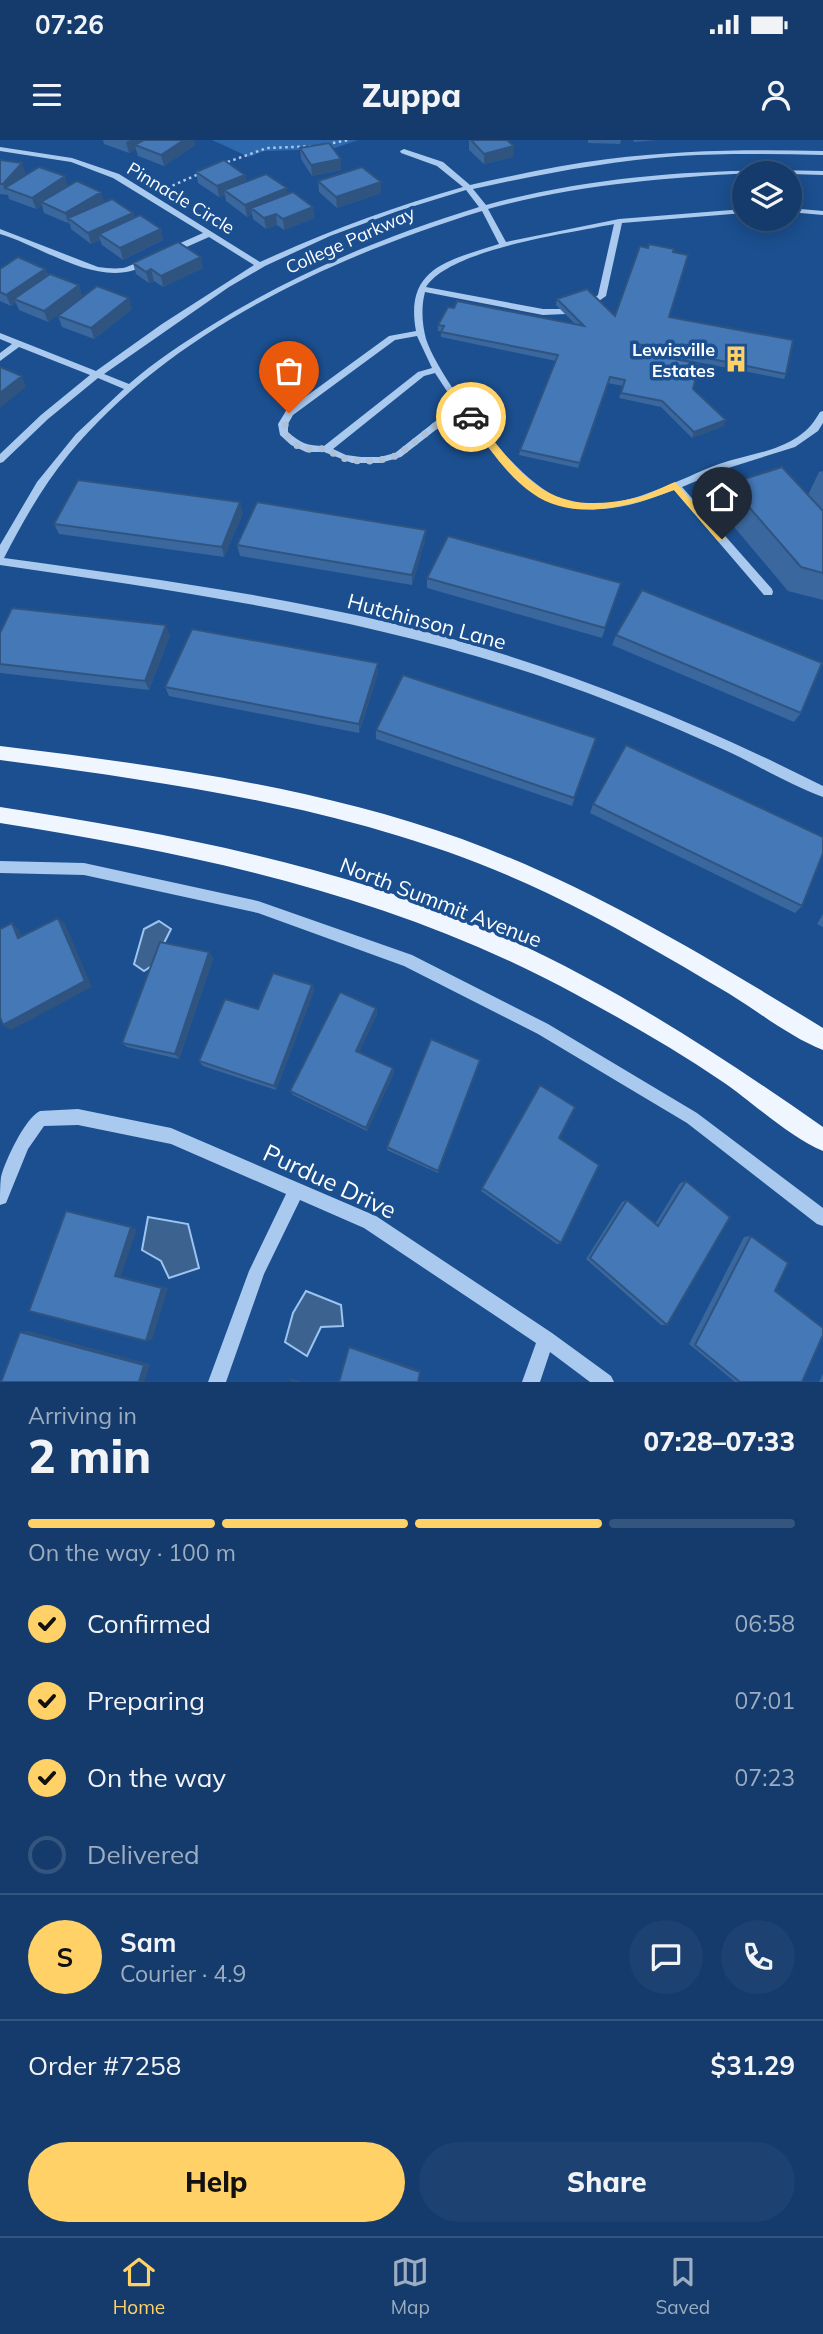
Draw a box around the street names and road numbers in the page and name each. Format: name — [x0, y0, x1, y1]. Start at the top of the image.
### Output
street label: Pinnacle Circle — [123, 157, 239, 239]
street label: College Parkway — [282, 201, 419, 279]
street label: Hutchinson Lane — [345, 587, 509, 655]
street label: North Summit Avenue — [336, 852, 546, 952]
street label: Purdue Drive — [259, 1137, 401, 1225]

